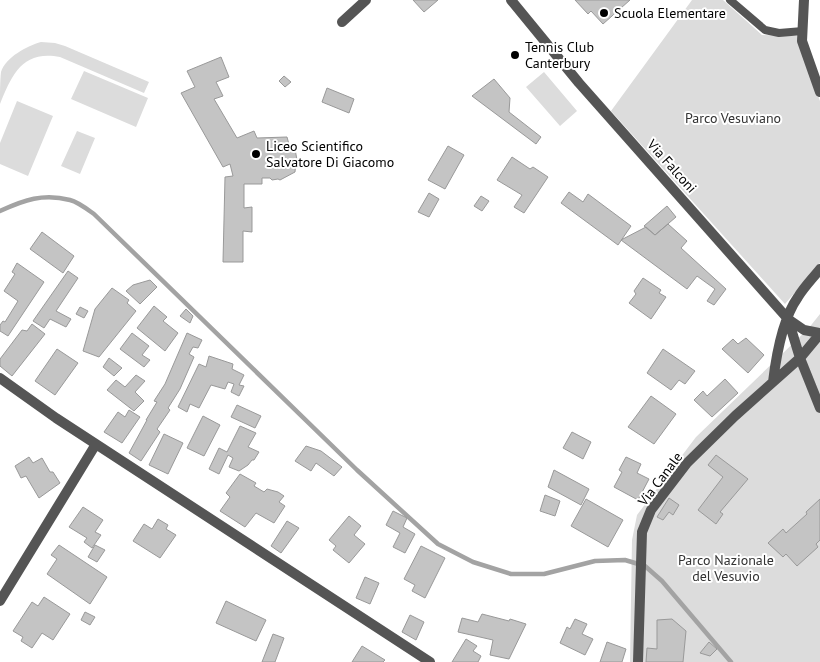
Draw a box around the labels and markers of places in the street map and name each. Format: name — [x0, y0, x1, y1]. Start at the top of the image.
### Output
place label: Scuola Elementare — [614, 4, 726, 22]
marker: Scuola Elementare — [598, 7, 610, 19]
place label: Tennis Club Canterbury — [525, 38, 594, 72]
marker: Tennis Club Canterbury — [509, 49, 521, 61]
place label: Liceo Scientifico Salvatore Di Giacomo — [266, 137, 394, 171]
marker: Liceo Scientifico Salvatore Di Giacomo — [250, 148, 262, 160]

